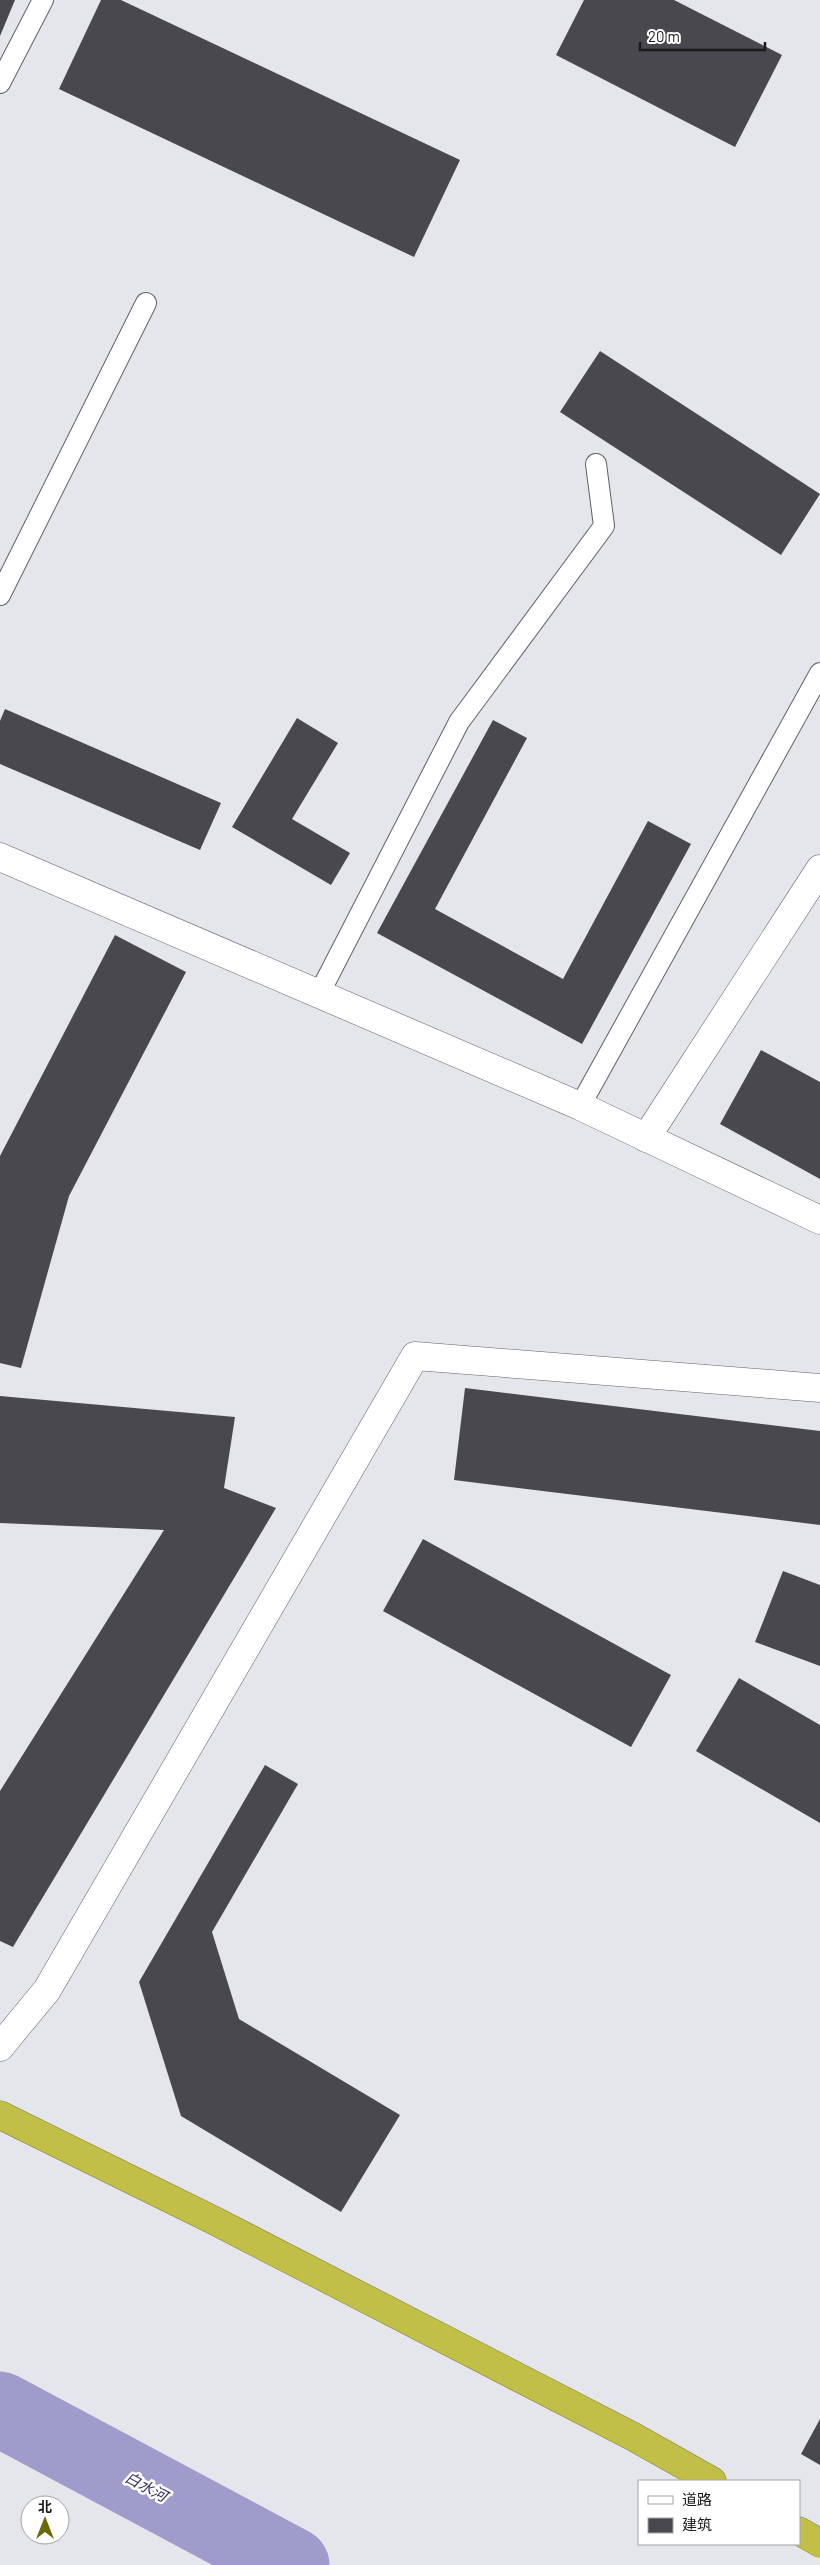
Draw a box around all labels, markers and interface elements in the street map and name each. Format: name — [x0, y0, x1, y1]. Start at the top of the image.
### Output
scale bar — [640, 20, 765, 52]
text: 20 m — [648, 27, 680, 45]
water label: 白水河 — [122, 2468, 173, 2506]
legend — [638, 2480, 800, 2545]
text: 道路 — [682, 2490, 712, 2508]
north arrow — [20, 2495, 70, 2545]
text: 北 — [38, 2498, 52, 2515]
text: 建筑 — [682, 2515, 712, 2533]

